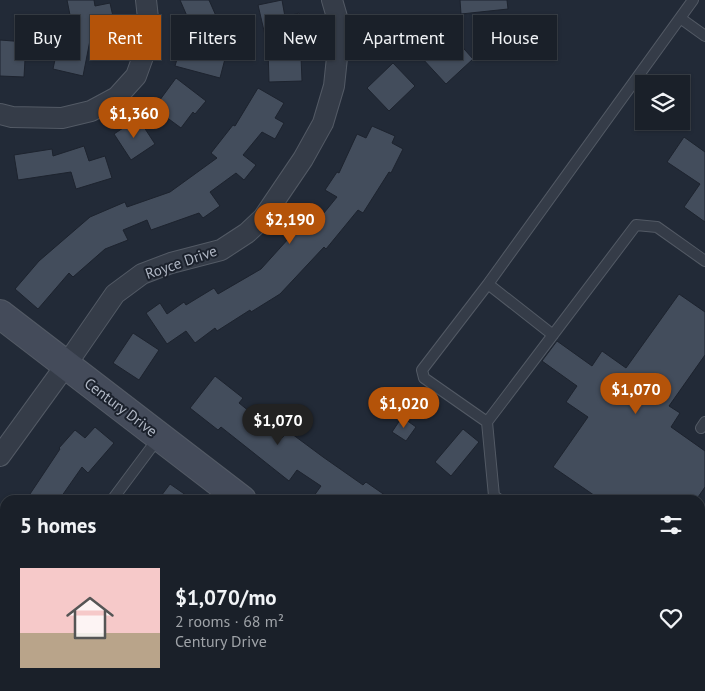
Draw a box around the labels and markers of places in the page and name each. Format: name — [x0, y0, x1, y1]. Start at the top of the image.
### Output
pin: $1,360 — [93, 96, 175, 139]
pin: $2,190 — [249, 202, 331, 245]
pin: $1,070 — [595, 372, 677, 415]
pin: $1,020 — [363, 386, 445, 429]
pin: $1,070 — [237, 404, 319, 446]

